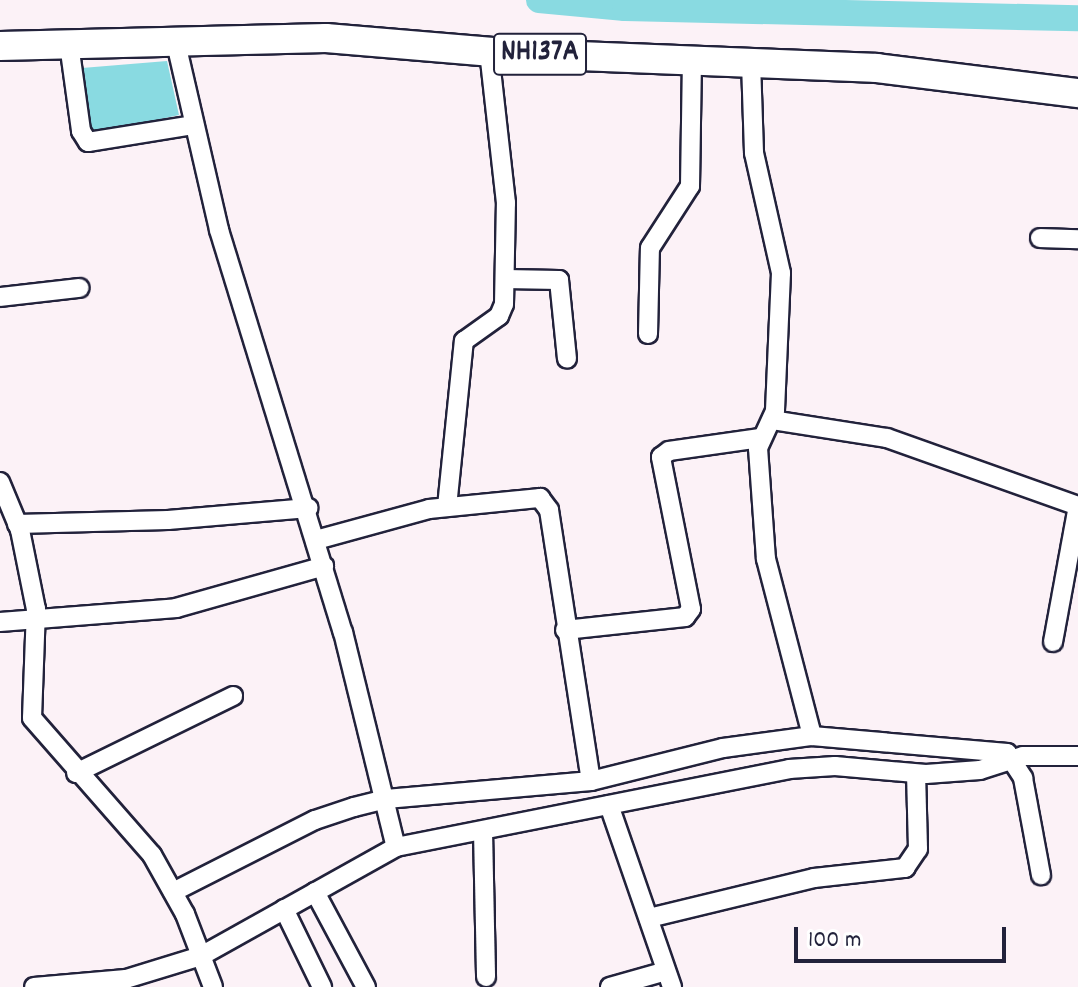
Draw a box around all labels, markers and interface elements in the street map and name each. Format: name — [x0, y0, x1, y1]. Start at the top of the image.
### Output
road number: NH137A — [492, 28, 588, 80]
scale bar — [798, 911, 1010, 961]
text: 100 m — [808, 924, 861, 958]

